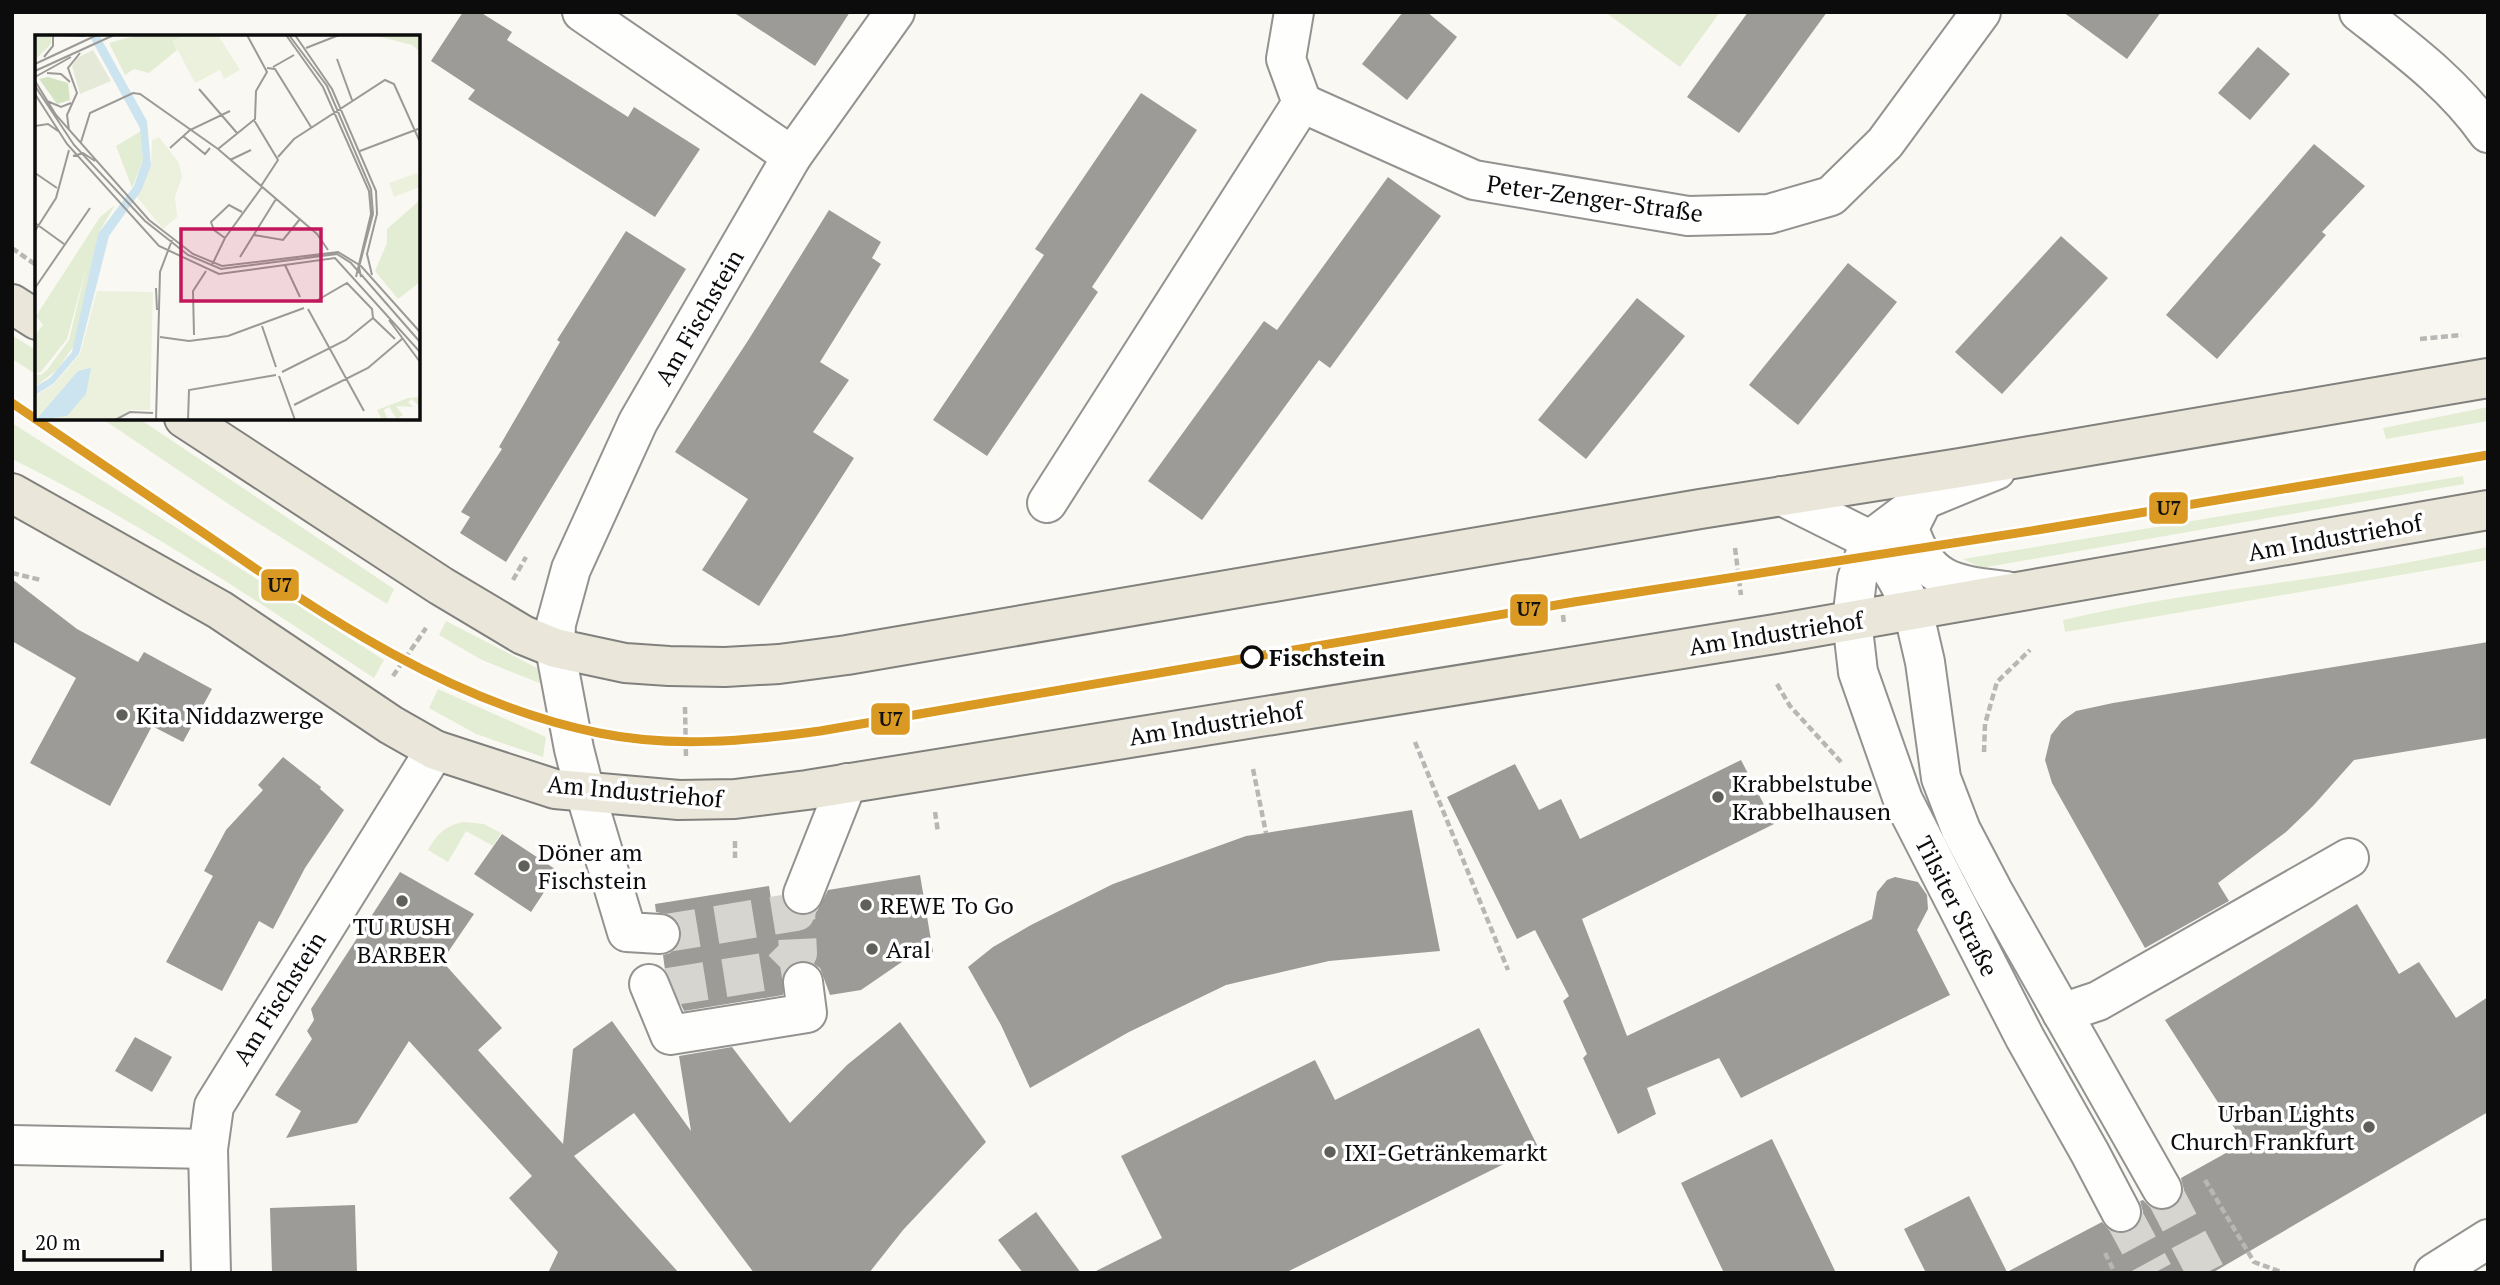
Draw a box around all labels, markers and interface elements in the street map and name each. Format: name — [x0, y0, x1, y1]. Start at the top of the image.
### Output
inset map — [35, 35, 420, 420]
street label: Peter-Zenger-Straße — [1485, 167, 1705, 229]
street label: Am Fischstein — [647, 243, 751, 391]
line badge: U7 — [2148, 491, 2189, 525]
text: U7 — [2157, 495, 2181, 520]
street label: Am Industriehof — [2245, 506, 2426, 568]
line badge: U7 — [260, 568, 300, 602]
text: U7 — [268, 572, 292, 597]
line badge: U7 — [1509, 593, 1549, 627]
text: U7 — [1517, 596, 1541, 621]
street label: Am Industriehof — [1687, 603, 1867, 663]
place label: Fischstein — [1269, 641, 1386, 673]
marker: Fischstein — [1241, 646, 1263, 668]
street label: Am Industriehof — [1127, 693, 1307, 753]
place label: Kita Niddazwerge — [136, 699, 324, 731]
line badge: U7 — [870, 702, 911, 736]
text: U7 — [879, 706, 903, 731]
marker: Kita Niddazwerge — [114, 707, 130, 723]
street label: Am Industriehof — [546, 767, 726, 815]
place label: Krabbelstube Krabbelhausen — [1732, 767, 1891, 827]
marker: Krabbelstube Krabbelhausen — [1710, 789, 1726, 805]
street label: Tilsiter Straße — [1908, 830, 2006, 982]
place label: Döner am Fischstein — [538, 836, 647, 896]
marker: Döner am Fischstein — [516, 858, 532, 874]
place label: REWE To Go — [880, 889, 1014, 921]
marker: TU RUSH BARBER — [394, 893, 410, 909]
marker: REWE To Go — [858, 897, 874, 913]
place label: TU RUSH BARBER — [353, 910, 451, 970]
street label: Am Fischstein — [225, 925, 333, 1071]
place label: Aral — [886, 933, 931, 965]
marker: Aral — [864, 941, 880, 957]
place label: Urban Lights Church Frankfurt — [2170, 1097, 2355, 1157]
marker: Urban Lights Church Frankfurt — [2361, 1119, 2377, 1135]
place label: IXI-Getränkemarkt — [1344, 1136, 1548, 1168]
marker: IXI-Getränkemarkt — [1322, 1144, 1338, 1160]
scale bar — [24, 1218, 163, 1262]
text: 20 m — [35, 1228, 81, 1256]

